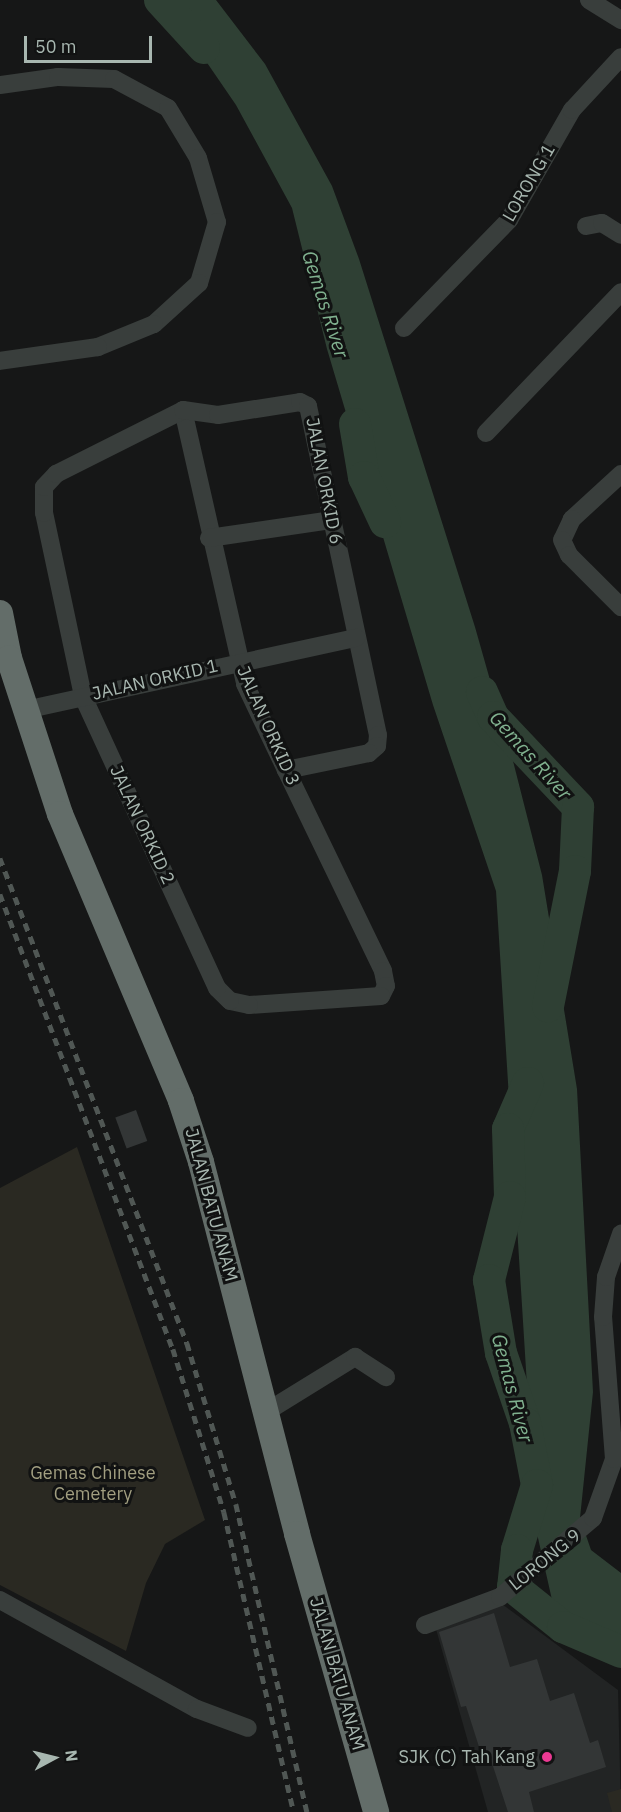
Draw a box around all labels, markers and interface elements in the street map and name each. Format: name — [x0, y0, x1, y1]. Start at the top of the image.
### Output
scale bar — [27, 24, 154, 62]
text: 50 m — [35, 35, 77, 58]
street label: LORONG 1 — [498, 141, 560, 225]
water label: Gemas River — [297, 247, 355, 361]
street label: JALAN ORKID 6 — [301, 416, 347, 546]
street label: JALAN ORKID 1 — [90, 655, 220, 705]
street label: JALAN ORKID 3 — [232, 663, 304, 789]
water label: Gemas River — [485, 706, 577, 804]
street label: JALAN ORKID 2 — [105, 762, 179, 888]
street label: JALAN BATU ANAM — [180, 1126, 242, 1284]
water label: Gemas River — [487, 1331, 539, 1445]
park label: Gemas Chinese Cemetery — [30, 1463, 156, 1506]
street label: LORONG 9 — [505, 1525, 585, 1595]
street label: JALAN BATU ANAM — [305, 1595, 369, 1753]
north arrow — [24, 1728, 84, 1788]
place label: SJK (C) Tah Kang — [399, 1746, 535, 1768]
text: N — [61, 1749, 82, 1763]
marker: SJK (C) Tah Kang — [540, 1750, 554, 1764]

